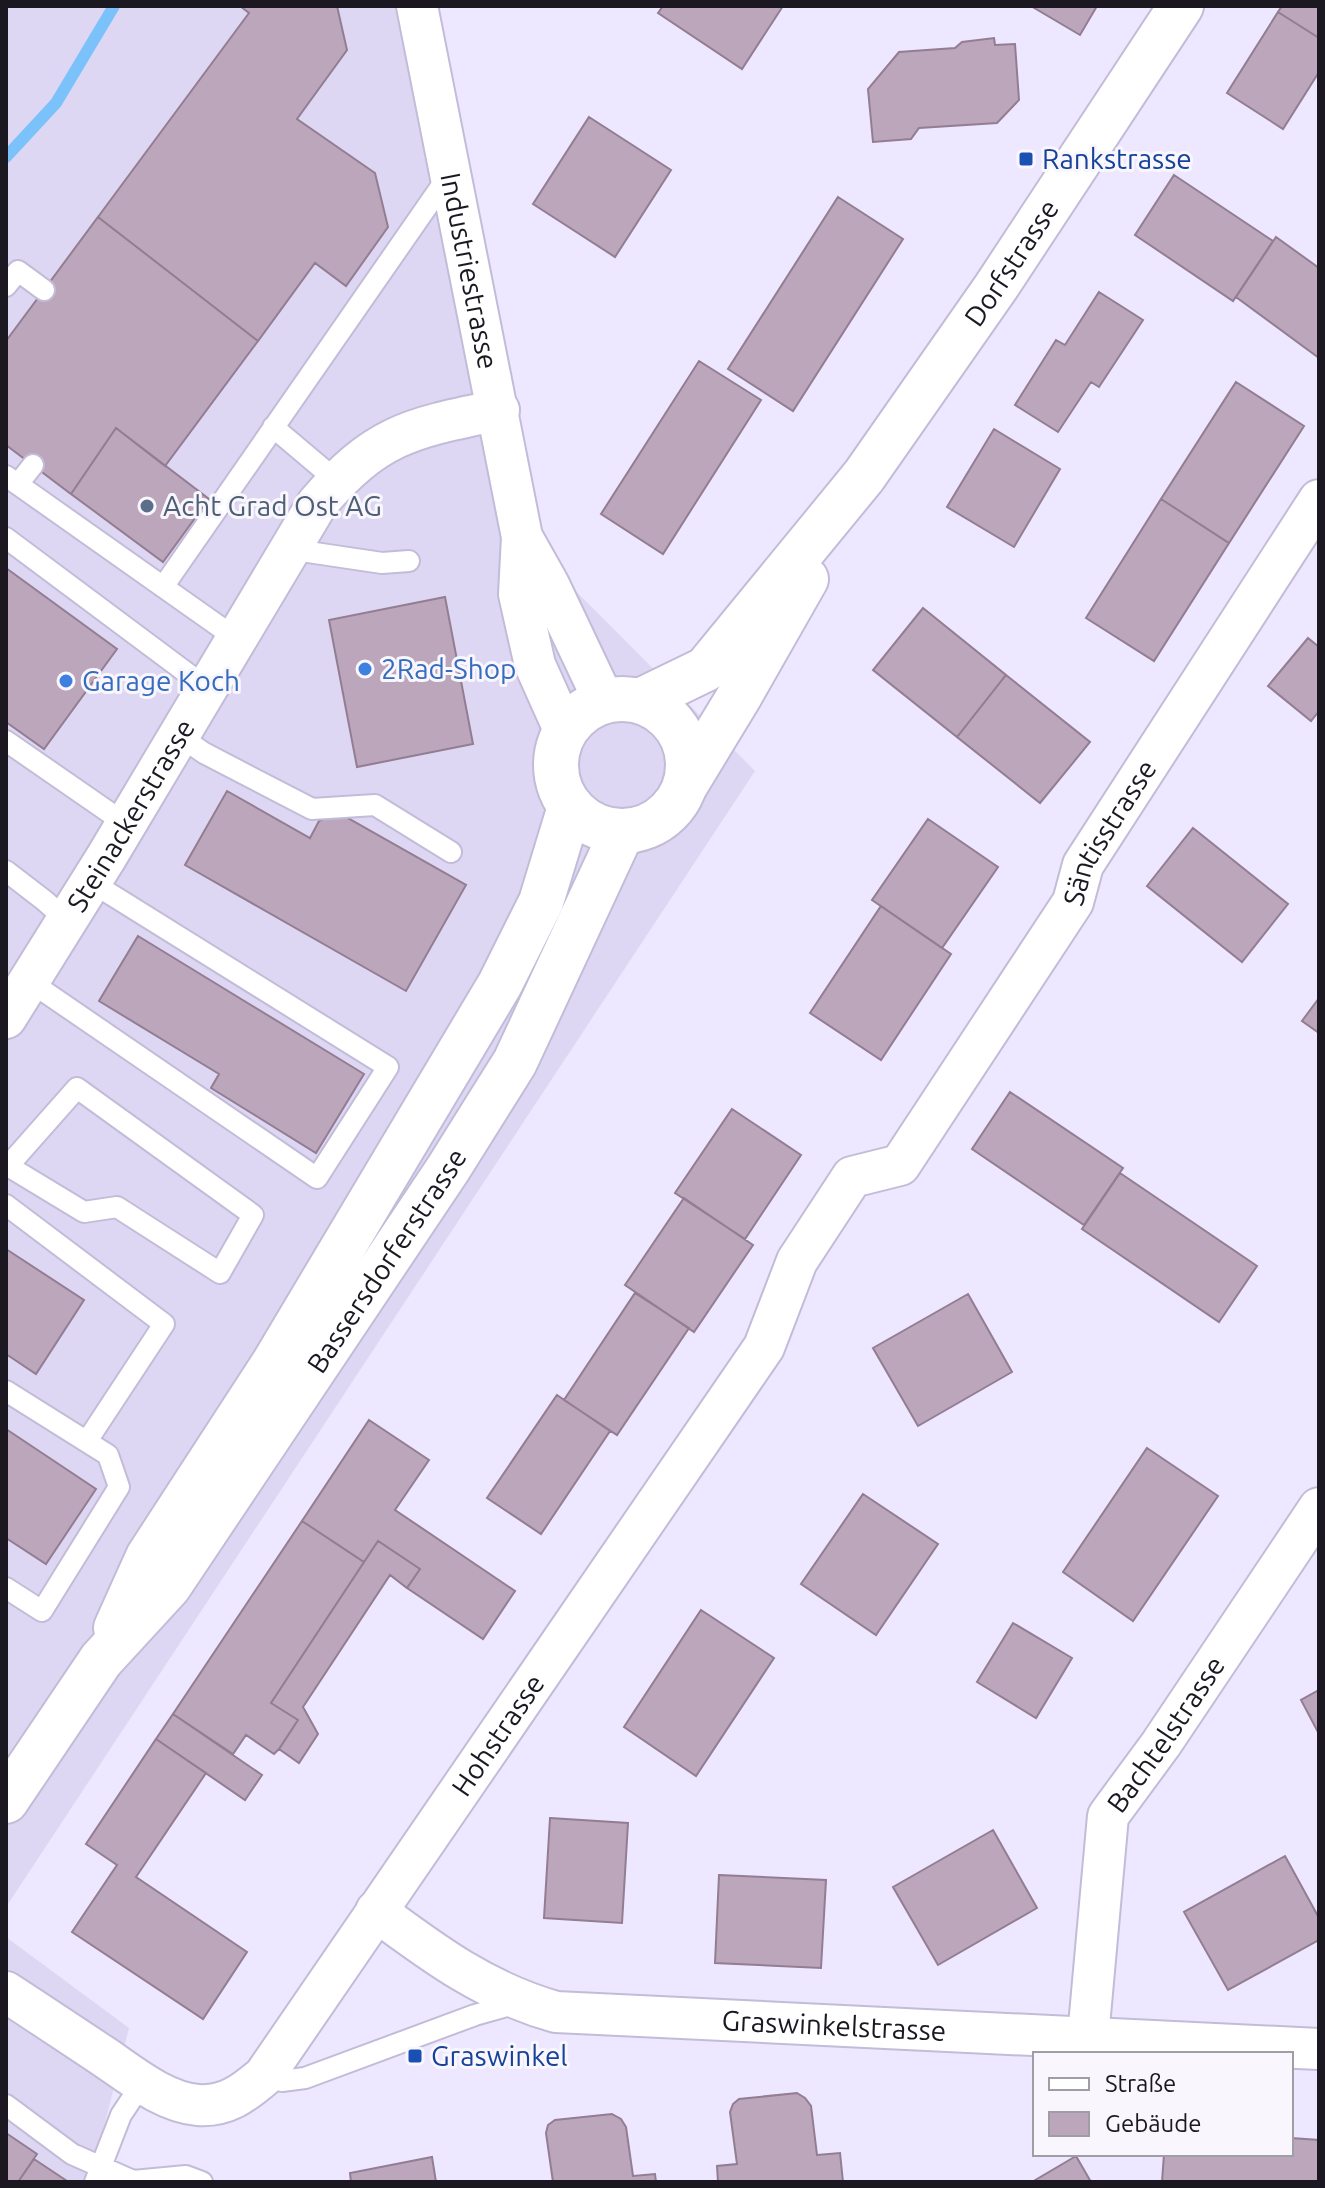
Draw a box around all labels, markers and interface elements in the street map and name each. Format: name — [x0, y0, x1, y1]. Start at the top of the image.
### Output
place label: Rankstrasse — [1042, 143, 1192, 174]
marker: Rankstrasse — [1017, 150, 1035, 168]
street label: Industriestrasse — [435, 170, 504, 372]
street label: Dorfstrasse — [958, 194, 1064, 332]
place label: Acht Grad Ost AG — [163, 490, 382, 521]
marker: Acht Grad Ost AG — [138, 497, 156, 515]
place label: 2Rad-Shop — [381, 653, 516, 684]
marker: 2Rad-Shop — [356, 660, 374, 678]
place label: Garage Koch — [82, 665, 240, 696]
marker: Garage Koch — [57, 672, 75, 690]
street label: Steinackerstrasse — [60, 713, 200, 917]
street label: Säntisstrasse — [1057, 754, 1162, 909]
street label: Bassersdorferstrasse — [300, 1143, 472, 1378]
street label: Bachtelstrasse — [1100, 1650, 1230, 1818]
street label: Hohstrasse — [445, 1668, 550, 1801]
street label: Graswinkelstrasse — [721, 2004, 947, 2046]
place label: Graswinkel — [431, 2040, 568, 2071]
marker: Graswinkel — [406, 2047, 424, 2065]
legend — [1033, 2052, 1293, 2156]
text: Straße — [1105, 2070, 1176, 2097]
text: Gebäude — [1105, 2110, 1202, 2137]

